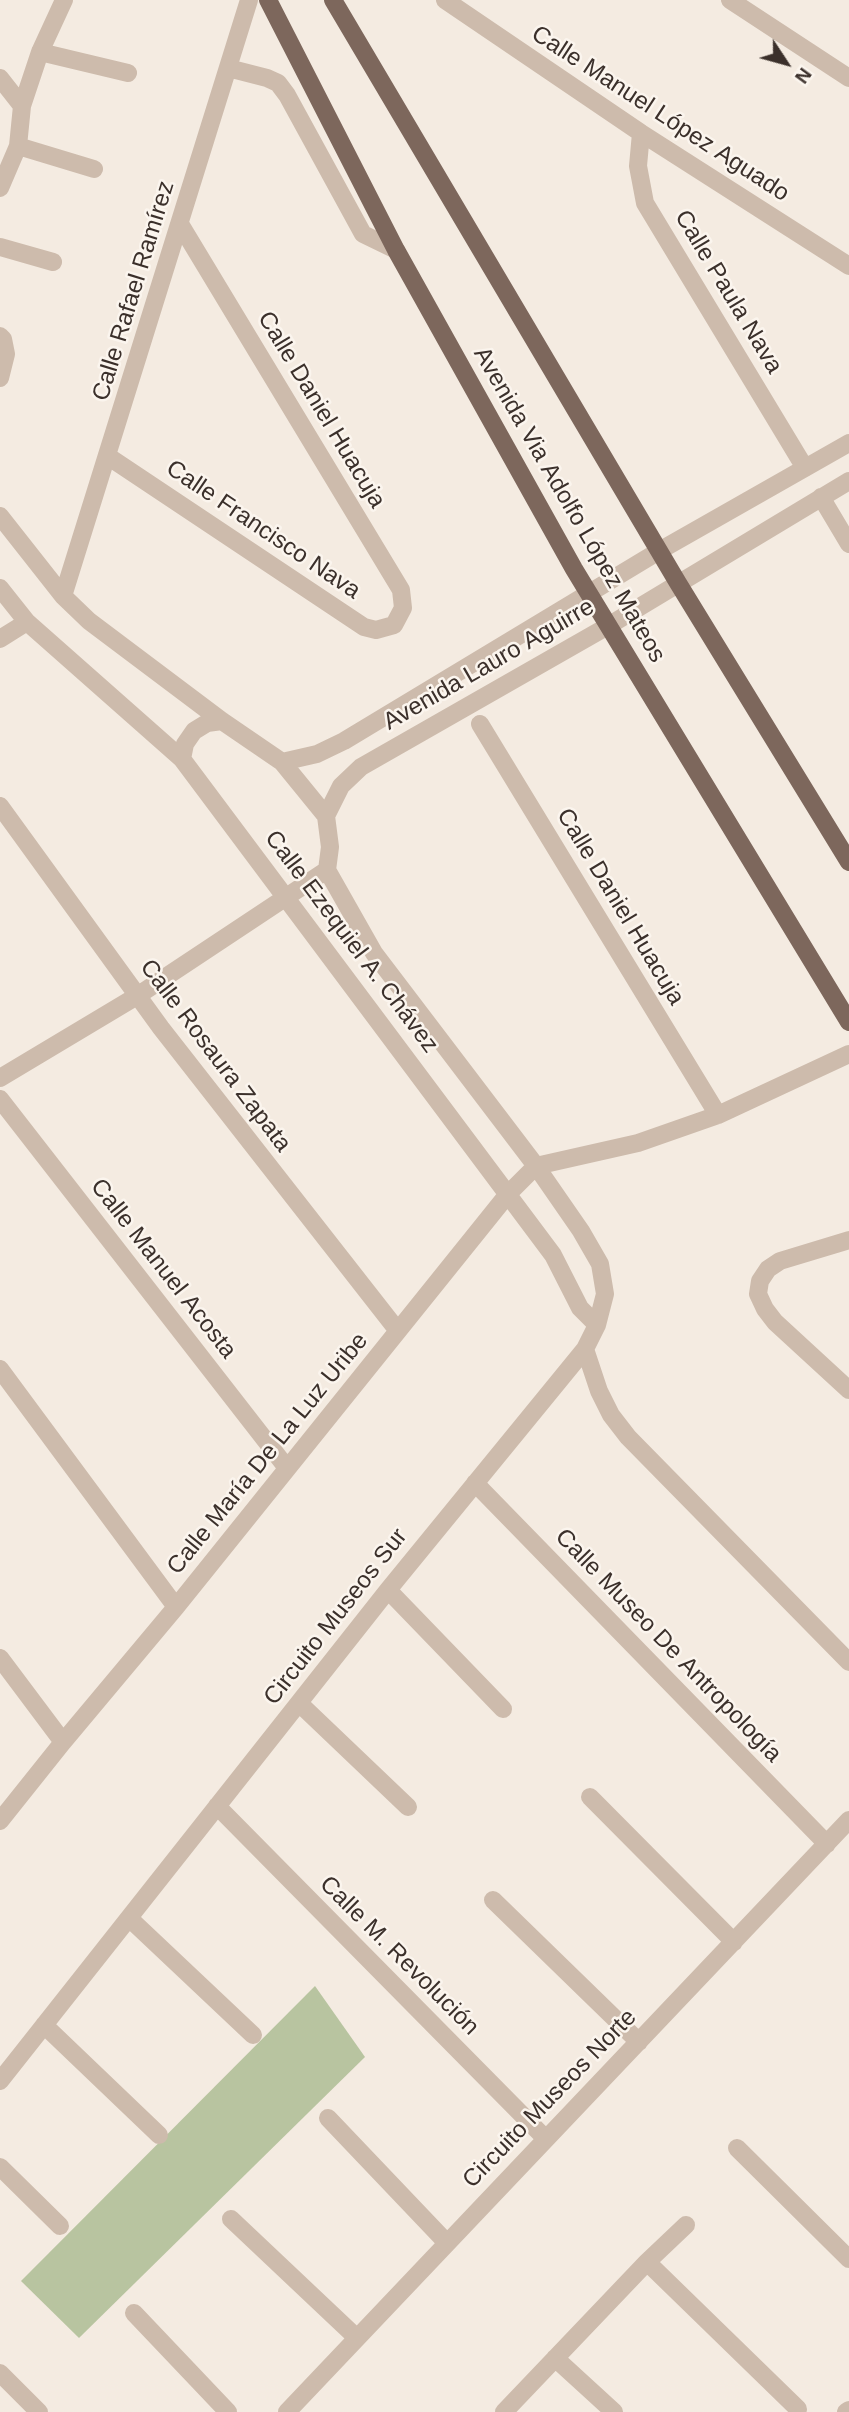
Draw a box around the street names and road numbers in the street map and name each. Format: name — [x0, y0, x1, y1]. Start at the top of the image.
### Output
street label: Calle Manuel López Aguado — [526, 20, 794, 208]
street label: Calle Rafael Ramírez — [87, 178, 181, 404]
street label: Calle Paula Nava — [668, 205, 788, 379]
street label: Calle Daniel Huacuja — [251, 307, 391, 513]
street label: Avenida Via Adolfo López Mateos — [467, 342, 671, 668]
street label: Calle Francisco Nava — [160, 454, 366, 606]
street label: Avenida Lauro Aguirre — [379, 593, 599, 737]
street label: Calle Daniel Huacuja — [550, 804, 690, 1010]
street label: Calle Ezequiel A. Chávez — [258, 825, 444, 1059]
street label: Calle Rosaura Zapata — [133, 954, 297, 1158]
street label: Calle Manuel Acosta — [84, 1173, 242, 1365]
street label: Calle María De La Luz Uribe — [162, 1327, 374, 1581]
street label: Circuito Museos Sur — [258, 1523, 414, 1711]
street label: Calle Museo De Antropología — [549, 1523, 787, 1769]
street label: Calle M. Revolución — [313, 1870, 485, 2042]
street label: Circuito Museos Norte — [457, 2004, 643, 2194]

